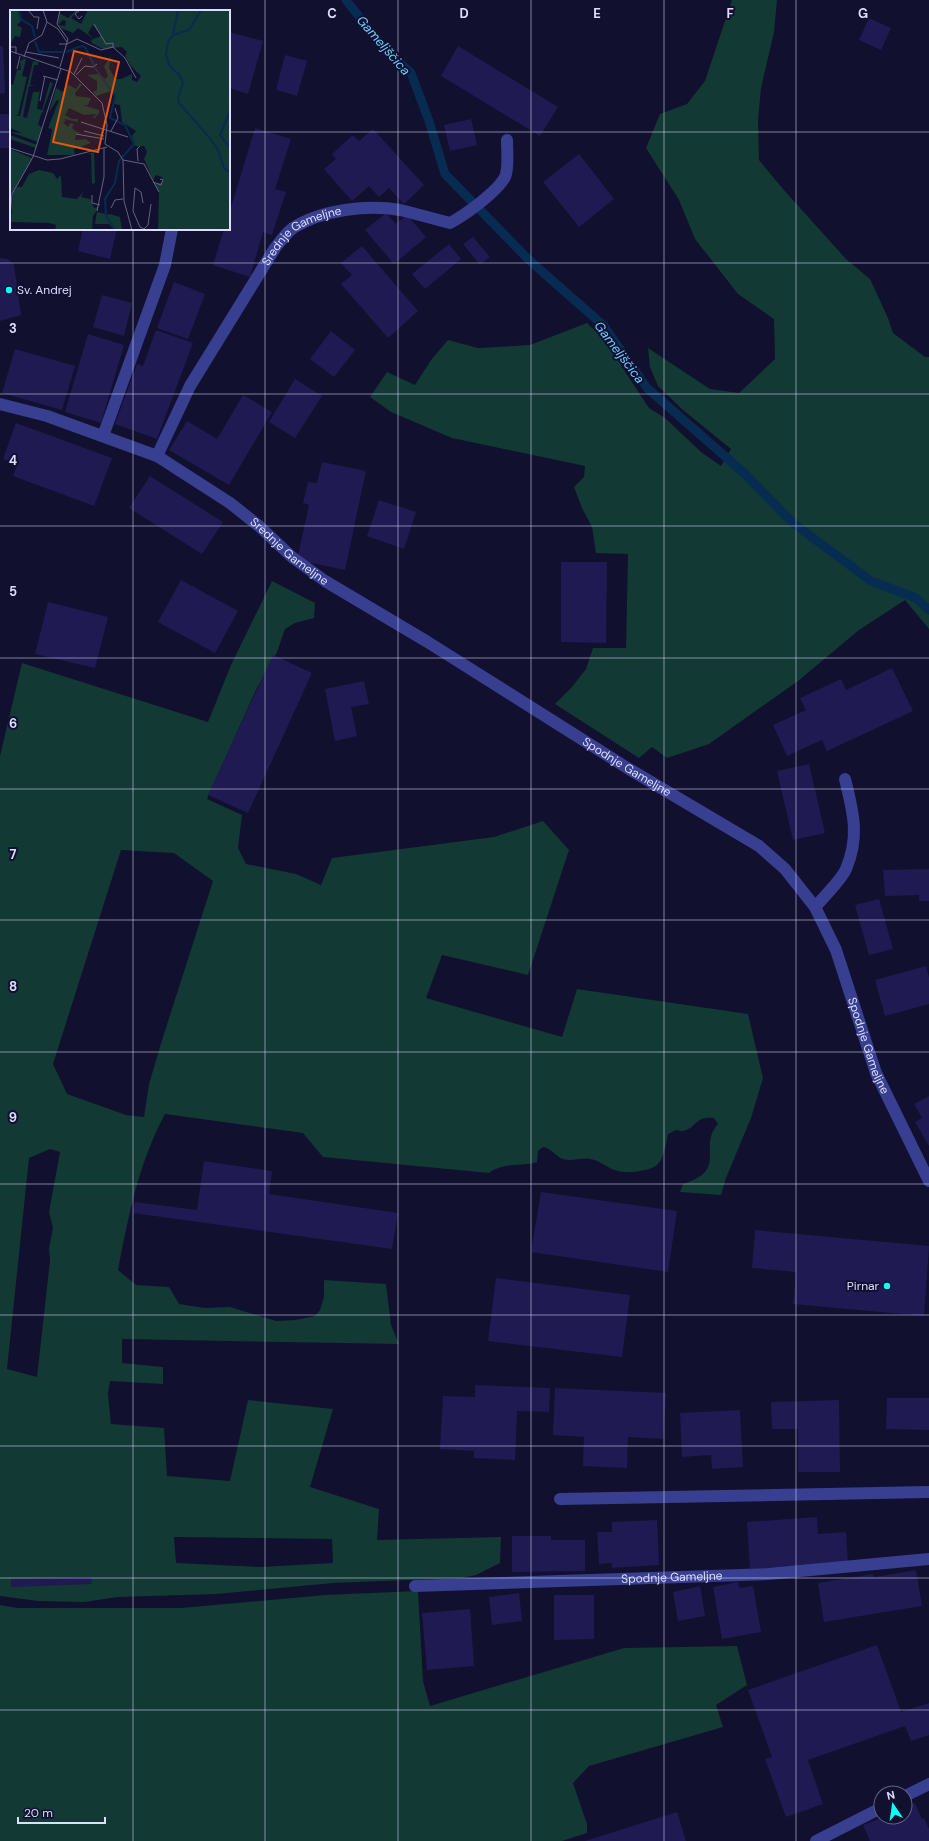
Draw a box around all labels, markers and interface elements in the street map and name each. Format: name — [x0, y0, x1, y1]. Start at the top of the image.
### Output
text: C — [327, 5, 337, 22]
text: D — [459, 5, 469, 22]
text: E — [593, 5, 601, 22]
text: F — [726, 5, 734, 22]
text: G — [858, 5, 868, 22]
inset map — [10, 10, 230, 230]
water label: Gameljščica — [353, 12, 414, 79]
street label: Srednje Gameljne — [258, 203, 343, 269]
place label: Sv. Andrej — [17, 282, 72, 298]
marker: Sv. Andrej — [4, 285, 14, 295]
water label: Gameljščica — [591, 318, 649, 387]
text: 3 — [9, 320, 17, 337]
text: 4 — [9, 452, 17, 469]
street label: Srednje Gameljne — [247, 514, 332, 589]
text: 5 — [9, 583, 17, 600]
text: 6 — [9, 715, 17, 732]
street label: Spodnje Gameljne — [579, 734, 674, 800]
text: 7 — [10, 846, 17, 863]
text: 8 — [9, 978, 17, 995]
street label: Spodnje Gameljne — [844, 995, 893, 1097]
text: 9 — [9, 1109, 17, 1126]
place label: Pirnar — [847, 1278, 880, 1294]
marker: Pirnar — [882, 1281, 892, 1291]
street label: Spodnje Gameljne — [621, 1568, 723, 1587]
north arrow — [873, 1785, 913, 1825]
text: N — [885, 1788, 896, 1803]
scale bar — [18, 1799, 105, 1825]
text: 20 m — [24, 1805, 53, 1821]

